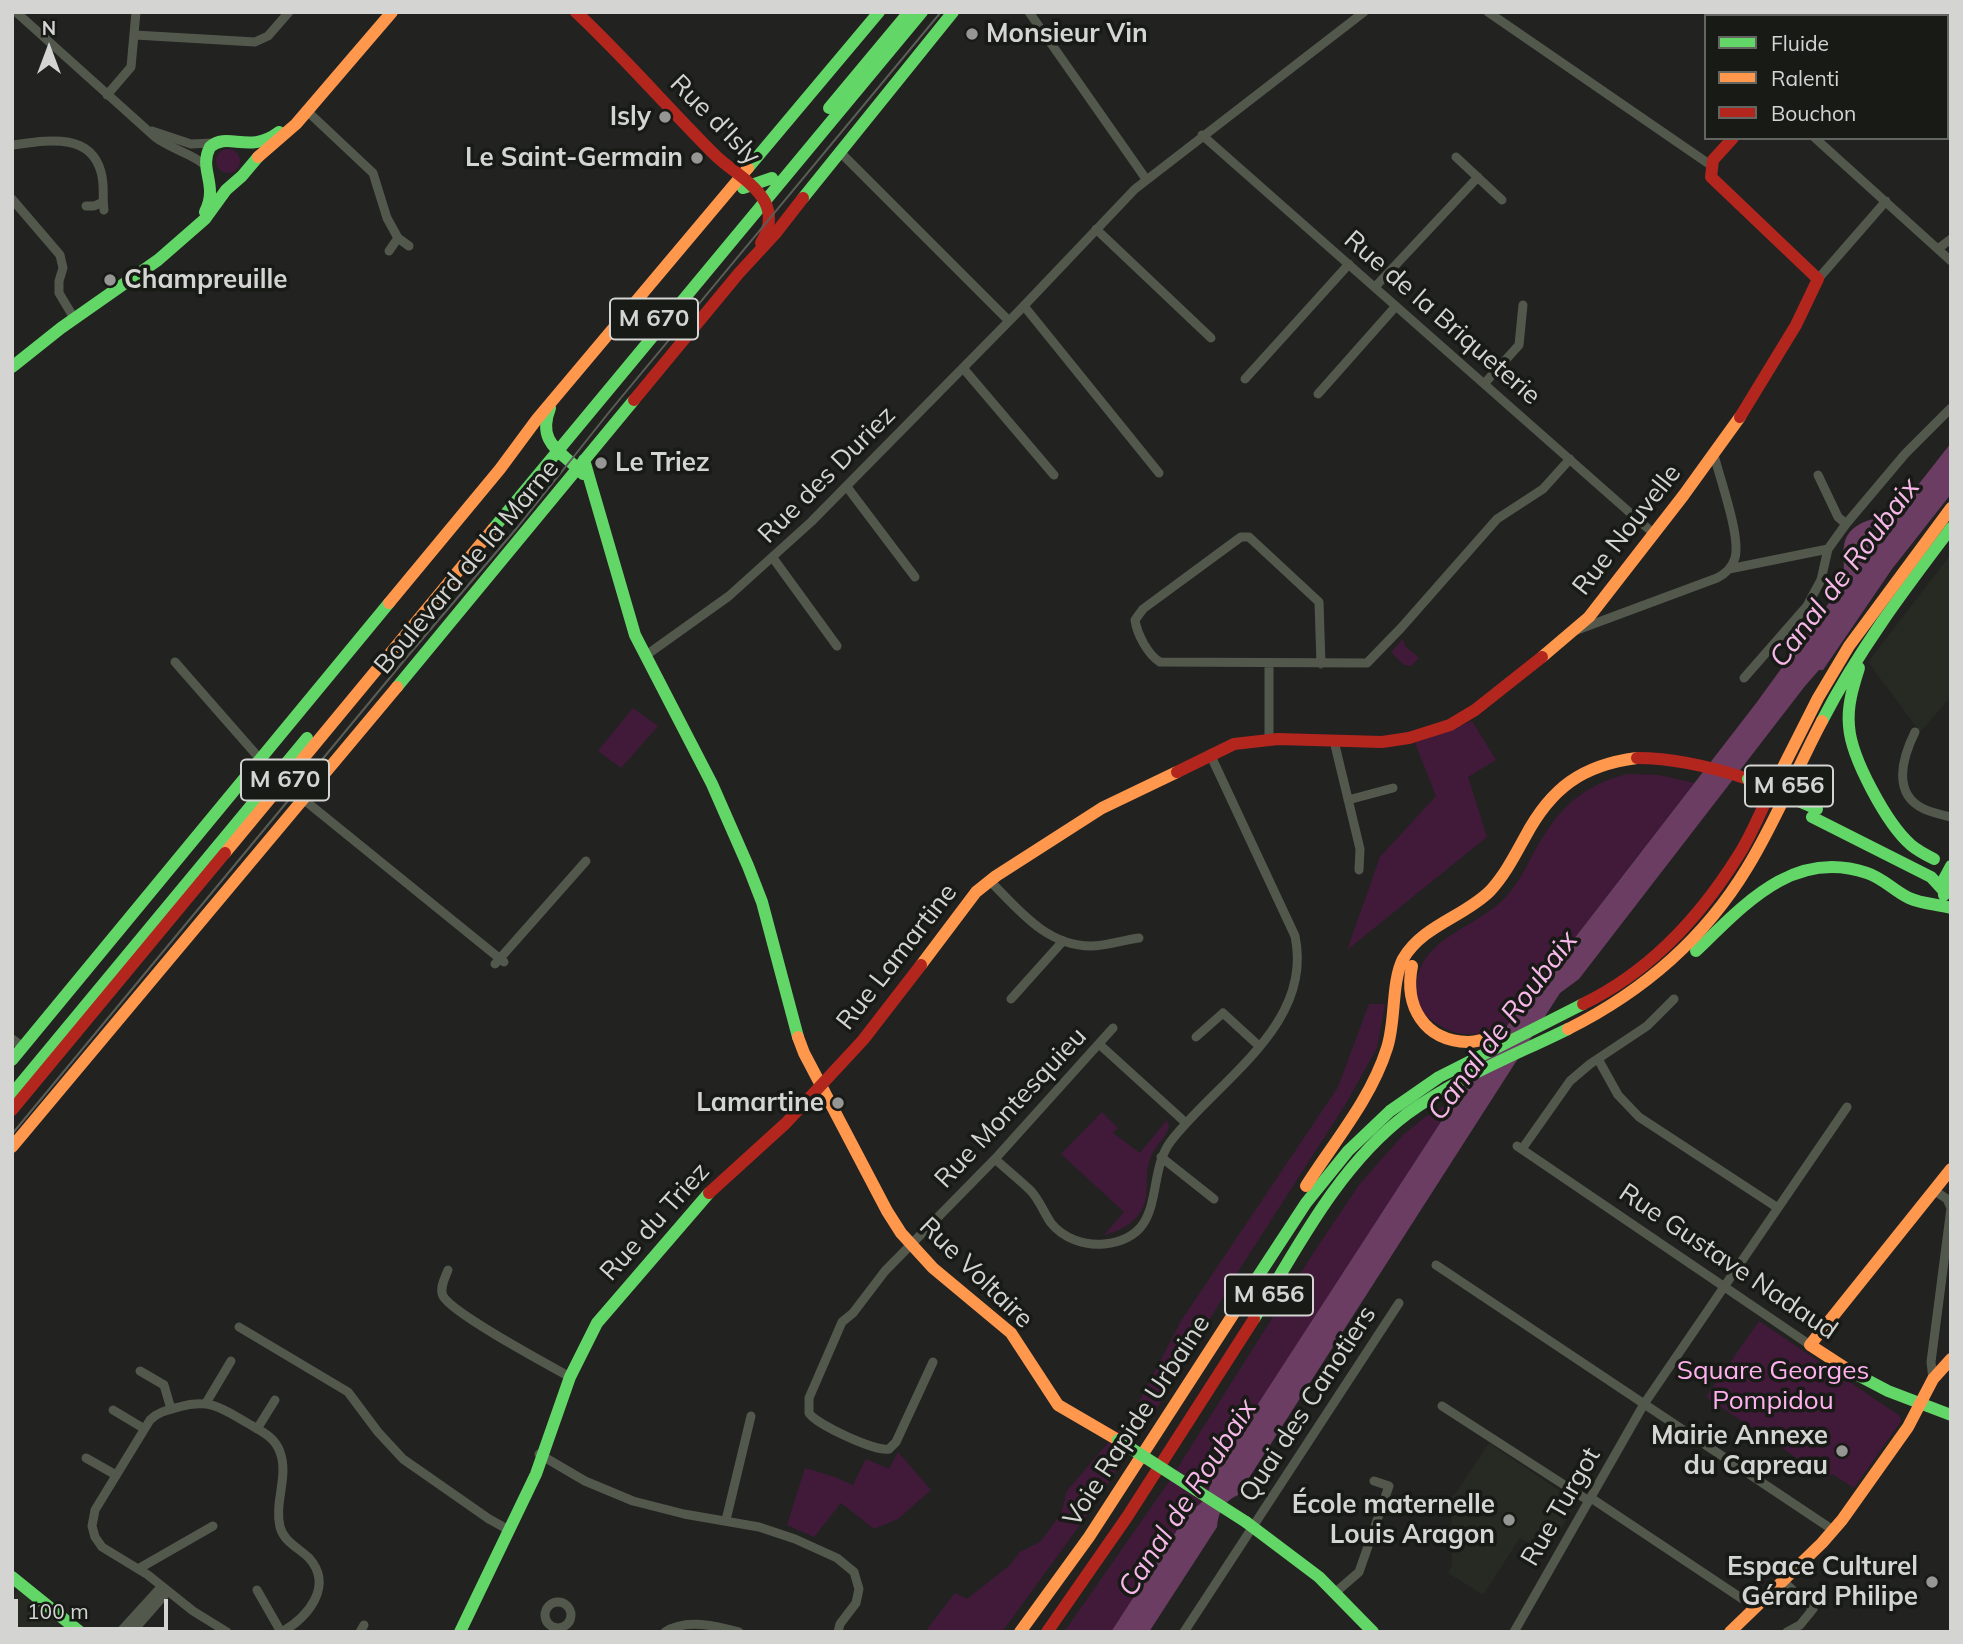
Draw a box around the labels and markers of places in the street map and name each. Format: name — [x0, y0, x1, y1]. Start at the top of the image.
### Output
place label: Monsieur Vin — [986, 18, 1148, 50]
marker: Monsieur Vin — [964, 26, 980, 42]
place label: Isly — [610, 101, 651, 133]
marker: Isly — [657, 109, 673, 125]
place label: Le Saint-Germain — [465, 142, 683, 174]
marker: Le Saint-Germain — [689, 150, 705, 166]
place label: Champreuille — [124, 264, 287, 296]
marker: Champreuille — [102, 272, 118, 288]
place label: Le Triez — [615, 447, 710, 479]
marker: Le Triez — [593, 455, 609, 471]
place label: Lamartine — [696, 1087, 824, 1119]
marker: Lamartine — [830, 1095, 846, 1111]
place label: Mairie Annexe du Capreau — [1651, 1420, 1828, 1482]
marker: Mairie Annexe du Capreau — [1834, 1443, 1850, 1459]
place label: École maternelle Louis Aragon — [1292, 1489, 1495, 1550]
marker: École maternelle Louis Aragon — [1501, 1512, 1517, 1528]
place label: Espace Culturel Gérard Philipe — [1727, 1551, 1918, 1612]
marker: Espace Culturel Gérard Philipe — [1924, 1574, 1940, 1590]

